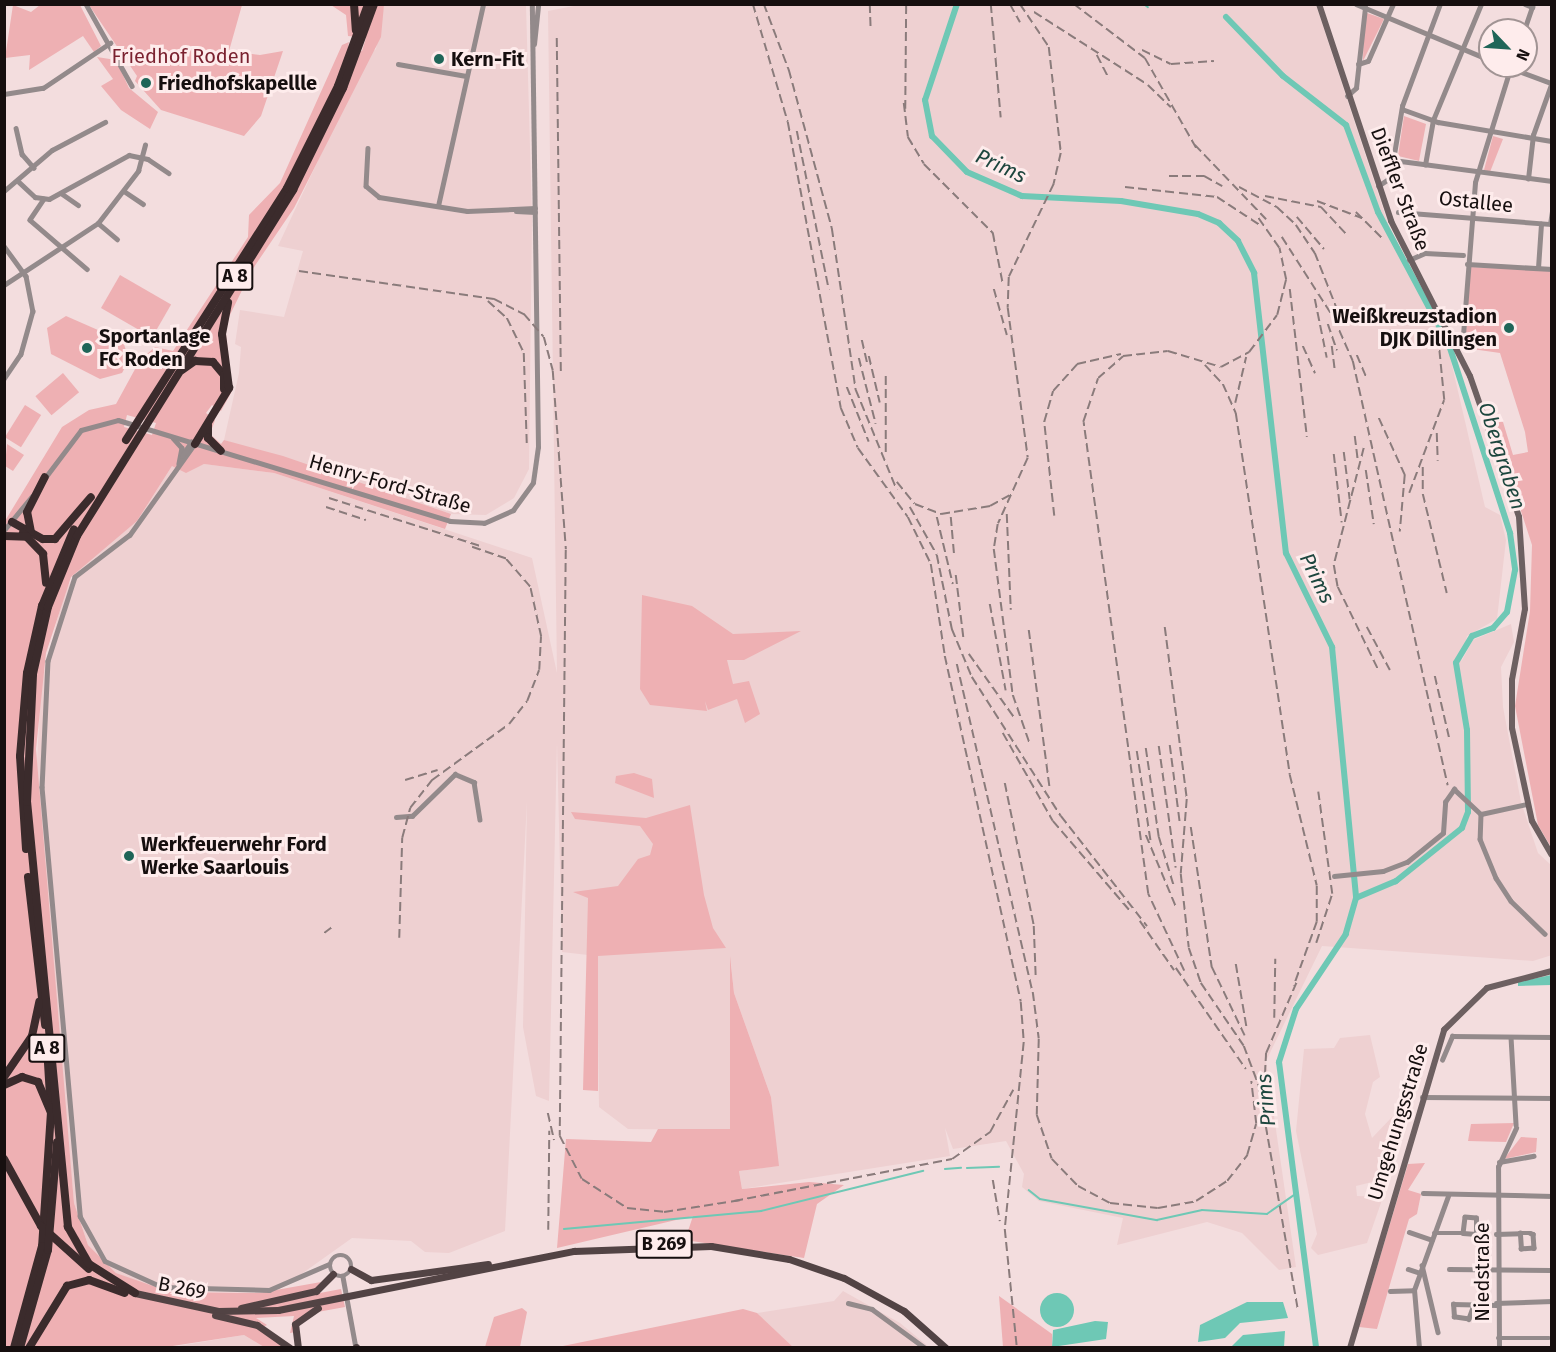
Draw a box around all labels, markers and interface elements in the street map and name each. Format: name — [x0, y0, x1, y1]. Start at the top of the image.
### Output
north arrow — [1478, 18, 1538, 78]
park label: Friedhof Roden — [112, 44, 250, 68]
text: N — [1512, 46, 1534, 64]
place label: Kern-Fit — [451, 47, 525, 71]
marker: Kern-Fit — [432, 52, 446, 66]
place label: Friedhofskapellle — [158, 71, 317, 95]
marker: Friedhofskapellle — [139, 76, 153, 90]
street label: Dieffler Straße — [1365, 124, 1435, 254]
water label: Prims — [972, 143, 1030, 189]
street label: Ostallee — [1438, 186, 1514, 218]
road number: A 8 — [216, 261, 254, 291]
place label: Weißkreuzstadion DJK Dillingen — [1333, 304, 1497, 351]
marker: Weißkreuzstadion DJK Dillingen — [1502, 321, 1516, 335]
place label: Sportanlage FC Roden — [99, 324, 210, 371]
marker: Sportanlage FC Roden — [80, 341, 94, 355]
water label: Obergraben — [1473, 399, 1531, 513]
street label: Henry-Ford-Straße — [306, 449, 474, 519]
water label: Prims — [1294, 549, 1340, 607]
place label: Werkfeuerwehr Ford Werke Saarlouis — [141, 832, 327, 879]
marker: Werkfeuerwehr Ford Werke Saarlouis — [122, 849, 136, 863]
road number: A 8 — [28, 1033, 66, 1063]
street label: Umgehungsstraße — [1363, 1041, 1433, 1203]
water label: Prims — [1251, 1073, 1281, 1127]
street label: Niedstraße — [1470, 1222, 1494, 1322]
road number: B 269 — [636, 1229, 692, 1259]
street label: B 269 — [156, 1272, 208, 1304]

